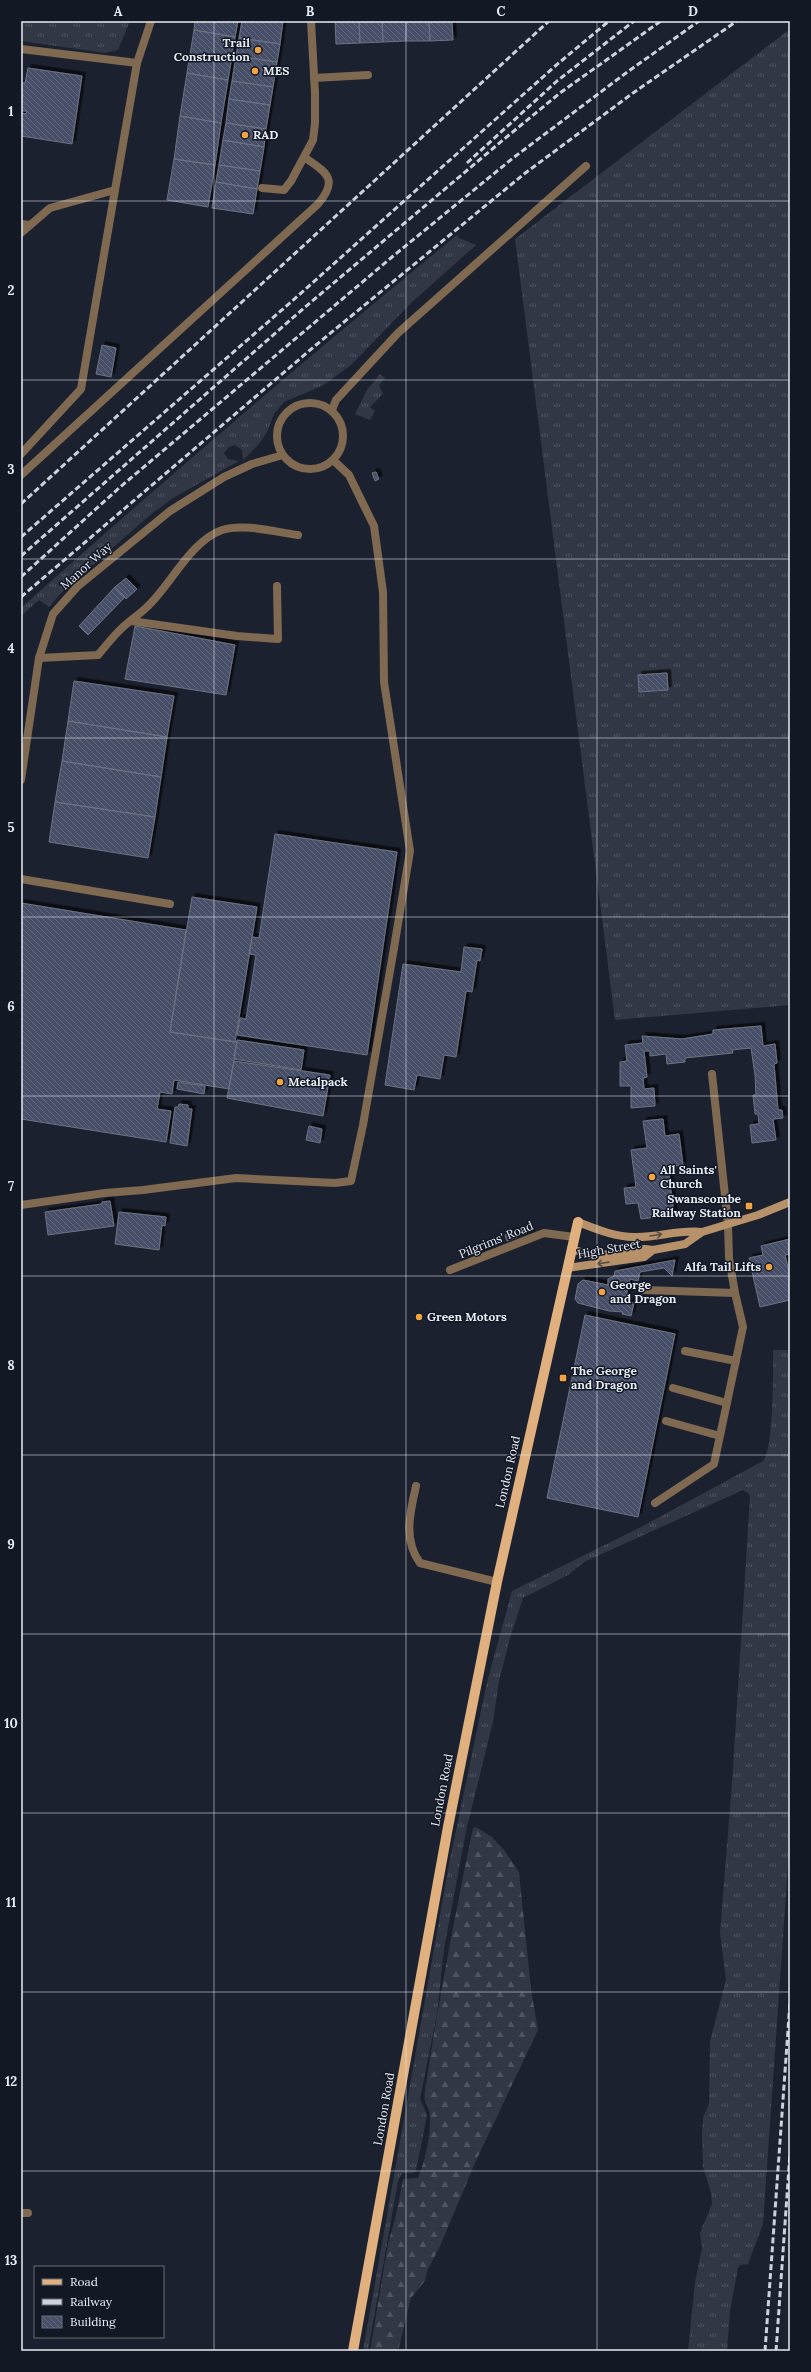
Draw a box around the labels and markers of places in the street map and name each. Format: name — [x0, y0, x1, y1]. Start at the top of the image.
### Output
place label: Trail Construction — [174, 35, 250, 64]
marker: Trail Construction — [253, 45, 263, 55]
place label: MES — [263, 63, 289, 78]
marker: MES — [250, 66, 260, 76]
place label: RAD — [253, 127, 278, 142]
marker: RAD — [240, 130, 250, 140]
place label: Metalpack — [288, 1074, 348, 1089]
marker: Metalpack — [275, 1077, 285, 1087]
place label: All Saints' Church — [660, 1162, 717, 1191]
marker: All Saints' Church — [647, 1172, 657, 1182]
place label: Swanscombe Railway Station — [652, 1191, 742, 1220]
marker: Swanscombe Railway Station — [744, 1201, 754, 1211]
place label: Alfa Tail Lifts — [684, 1259, 761, 1274]
marker: Alfa Tail Lifts — [764, 1262, 774, 1272]
place label: George and Dragon — [610, 1277, 677, 1306]
marker: George and Dragon — [597, 1287, 607, 1297]
place label: Green Motors — [427, 1309, 507, 1324]
marker: Green Motors — [414, 1312, 424, 1322]
place label: The George and Dragon — [571, 1363, 638, 1392]
marker: The George and Dragon — [558, 1373, 568, 1383]

